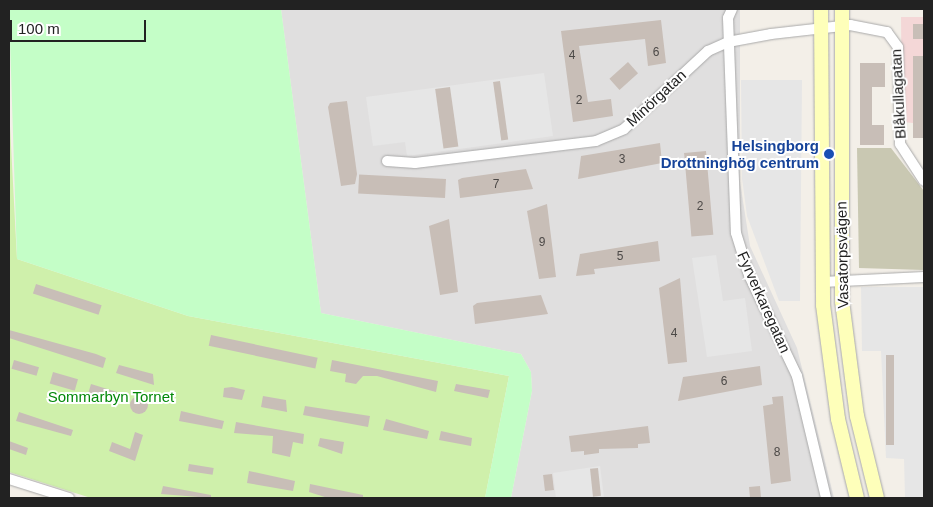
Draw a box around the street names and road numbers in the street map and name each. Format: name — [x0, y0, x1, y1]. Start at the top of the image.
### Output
street label: Blåkullagatan — [887, 49, 909, 139]
street label: Minörgatan — [622, 66, 690, 130]
street label: Vasatorpsvägen — [832, 201, 852, 309]
street label: Fyrverkaregatan — [734, 248, 794, 356]

